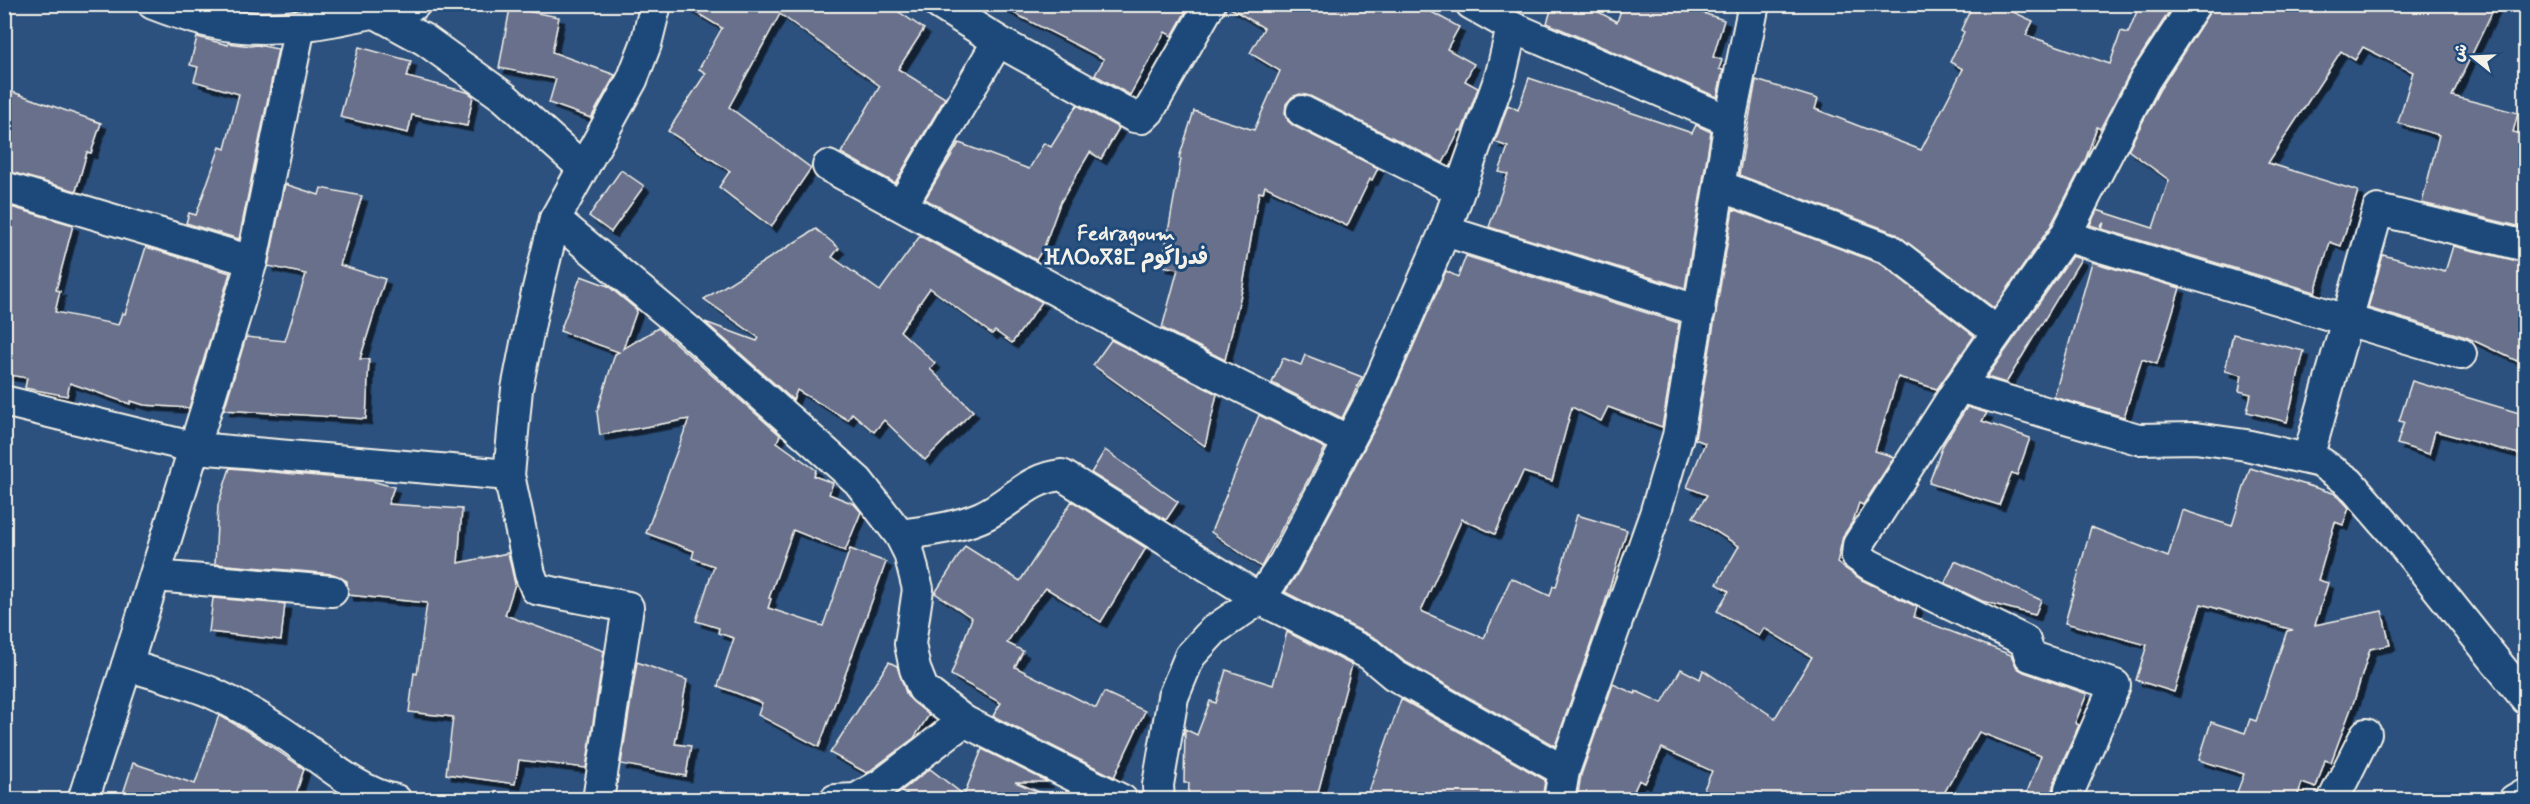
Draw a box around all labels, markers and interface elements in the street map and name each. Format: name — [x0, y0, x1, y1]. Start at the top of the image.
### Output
north arrow — [2443, 27, 2503, 87]
text: ش — [2447, 41, 2473, 64]
district label: Fedragoum ⴼⴷⵔⴰⴳⵓⵎ فدراگوم — [1044, 220, 1208, 273]

